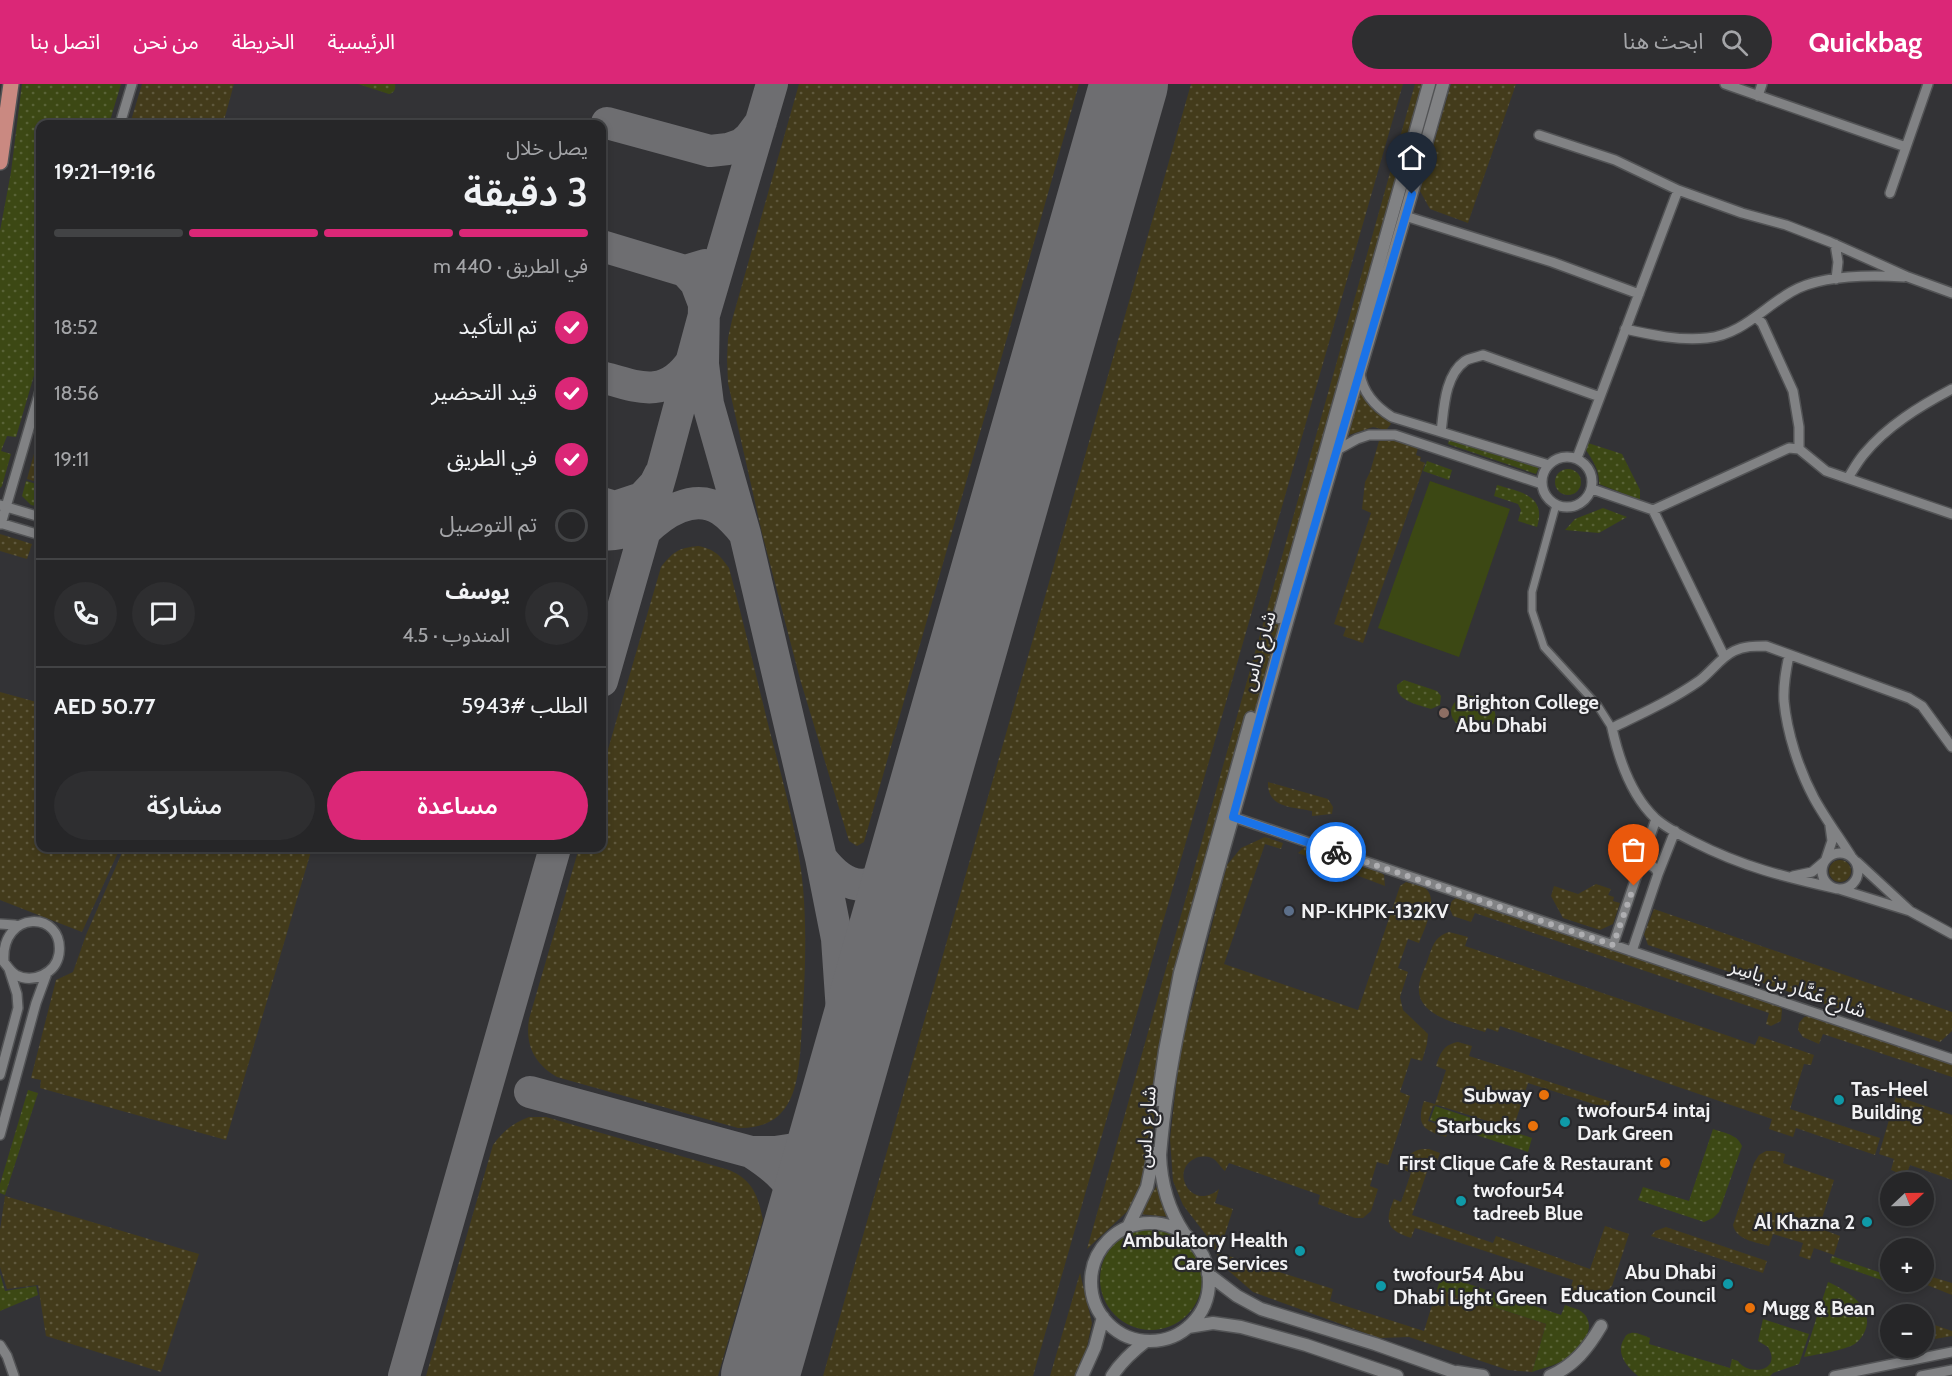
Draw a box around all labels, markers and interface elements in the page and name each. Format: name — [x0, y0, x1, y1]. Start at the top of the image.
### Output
search box — [1352, 15, 1772, 69]
text: Quickbag — [1808, 25, 1922, 59]
icon: search — [1718, 26, 1751, 59]
text: ابحث هنا — [1623, 28, 1703, 55]
text: اتصل بنا — [30, 29, 100, 54]
text: من نحن — [133, 29, 199, 54]
text: الخريطة — [232, 29, 295, 54]
text: الرئيسية — [328, 29, 395, 54]
pin — [1386, 132, 1437, 194]
text: يصل خلال — [506, 136, 588, 160]
icon: home — [1395, 141, 1428, 174]
text: 19:16–19:21 — [54, 158, 156, 185]
text: 3 دقيقة — [464, 168, 588, 216]
text: في الطريق · 440 m — [433, 254, 588, 278]
icon: check — [555, 311, 588, 344]
text: تم التأكيد — [459, 313, 537, 340]
text: 18:52 — [54, 315, 98, 339]
icon: check — [555, 377, 588, 410]
text: قيد التحضير — [431, 379, 537, 406]
text: 18:56 — [54, 381, 99, 405]
icon: check — [555, 443, 588, 476]
text: في الطريق — [447, 445, 537, 472]
text: 19:11 — [54, 447, 89, 471]
text: تم التوصيل — [439, 511, 537, 538]
text: يوسف — [445, 578, 510, 605]
button: phone — [54, 582, 117, 645]
button: chat — [132, 582, 195, 645]
button: person — [525, 582, 588, 645]
street label: شارع داس — [1235, 608, 1284, 695]
text: المندوب · 4.5 — [402, 623, 510, 647]
place label: Brighton College Abu Dhabi — [1456, 690, 1599, 737]
text: الطلب #5943 — [461, 692, 588, 719]
text: AED 50.77 — [54, 693, 155, 720]
marker: Brighton College Abu Dhabi — [1437, 706, 1451, 720]
button: مشاركة — [54, 771, 315, 840]
button: مساعدة — [327, 771, 588, 840]
courier — [1306, 822, 1366, 882]
pin — [1608, 824, 1659, 886]
icon: bag — [1617, 833, 1650, 866]
icon: bike — [1320, 836, 1353, 869]
place label: NP-KHPK-132KV — [1301, 899, 1449, 923]
marker: NP-KHPK-132KV — [1282, 904, 1296, 918]
street label: شارع عَمَّار بن ياسِر — [1725, 953, 1869, 1025]
place label: Tas-Heel Building — [1851, 1077, 1928, 1124]
place label: Subway — [1463, 1083, 1532, 1107]
street label: شارع داس — [1131, 1085, 1164, 1169]
marker: Subway — [1537, 1088, 1551, 1102]
marker: Tas-Heel Building — [1832, 1093, 1846, 1107]
place label: twofour54 intaj Dark Green — [1577, 1098, 1710, 1145]
place label: Starbucks — [1436, 1114, 1521, 1138]
marker: twofour54 intaj Dark Green — [1558, 1115, 1572, 1129]
marker: Starbucks — [1526, 1119, 1540, 1133]
place label: First Clique Cafe & Restaurant — [1398, 1151, 1653, 1175]
marker: First Clique Cafe & Restaurant — [1658, 1156, 1672, 1170]
north arrow — [1880, 1172, 1934, 1226]
map controls — [1880, 1172, 1934, 1358]
place label: twofour54 tadreeb Blue — [1473, 1178, 1583, 1225]
marker: twofour54 tadreeb Blue — [1454, 1194, 1468, 1208]
place label: Al Khazna 2 — [1754, 1210, 1855, 1234]
marker: Al Khazna 2 — [1860, 1215, 1874, 1229]
place label: Ambulatory Health Care Services — [1123, 1228, 1288, 1275]
button: + — [1880, 1238, 1934, 1292]
marker: Ambulatory Health Care Services — [1293, 1244, 1307, 1258]
place label: Abu Dhabi Education Council — [1560, 1260, 1716, 1307]
place label: twofour54 Abu Dhabi Light Green — [1393, 1262, 1547, 1309]
marker: Abu Dhabi Education Council — [1721, 1277, 1735, 1291]
marker: twofour54 Abu Dhabi Light Green — [1374, 1279, 1388, 1293]
place label: Mugg & Bean — [1762, 1296, 1875, 1320]
marker: Mugg & Bean — [1743, 1301, 1757, 1315]
button: − — [1880, 1304, 1934, 1358]

